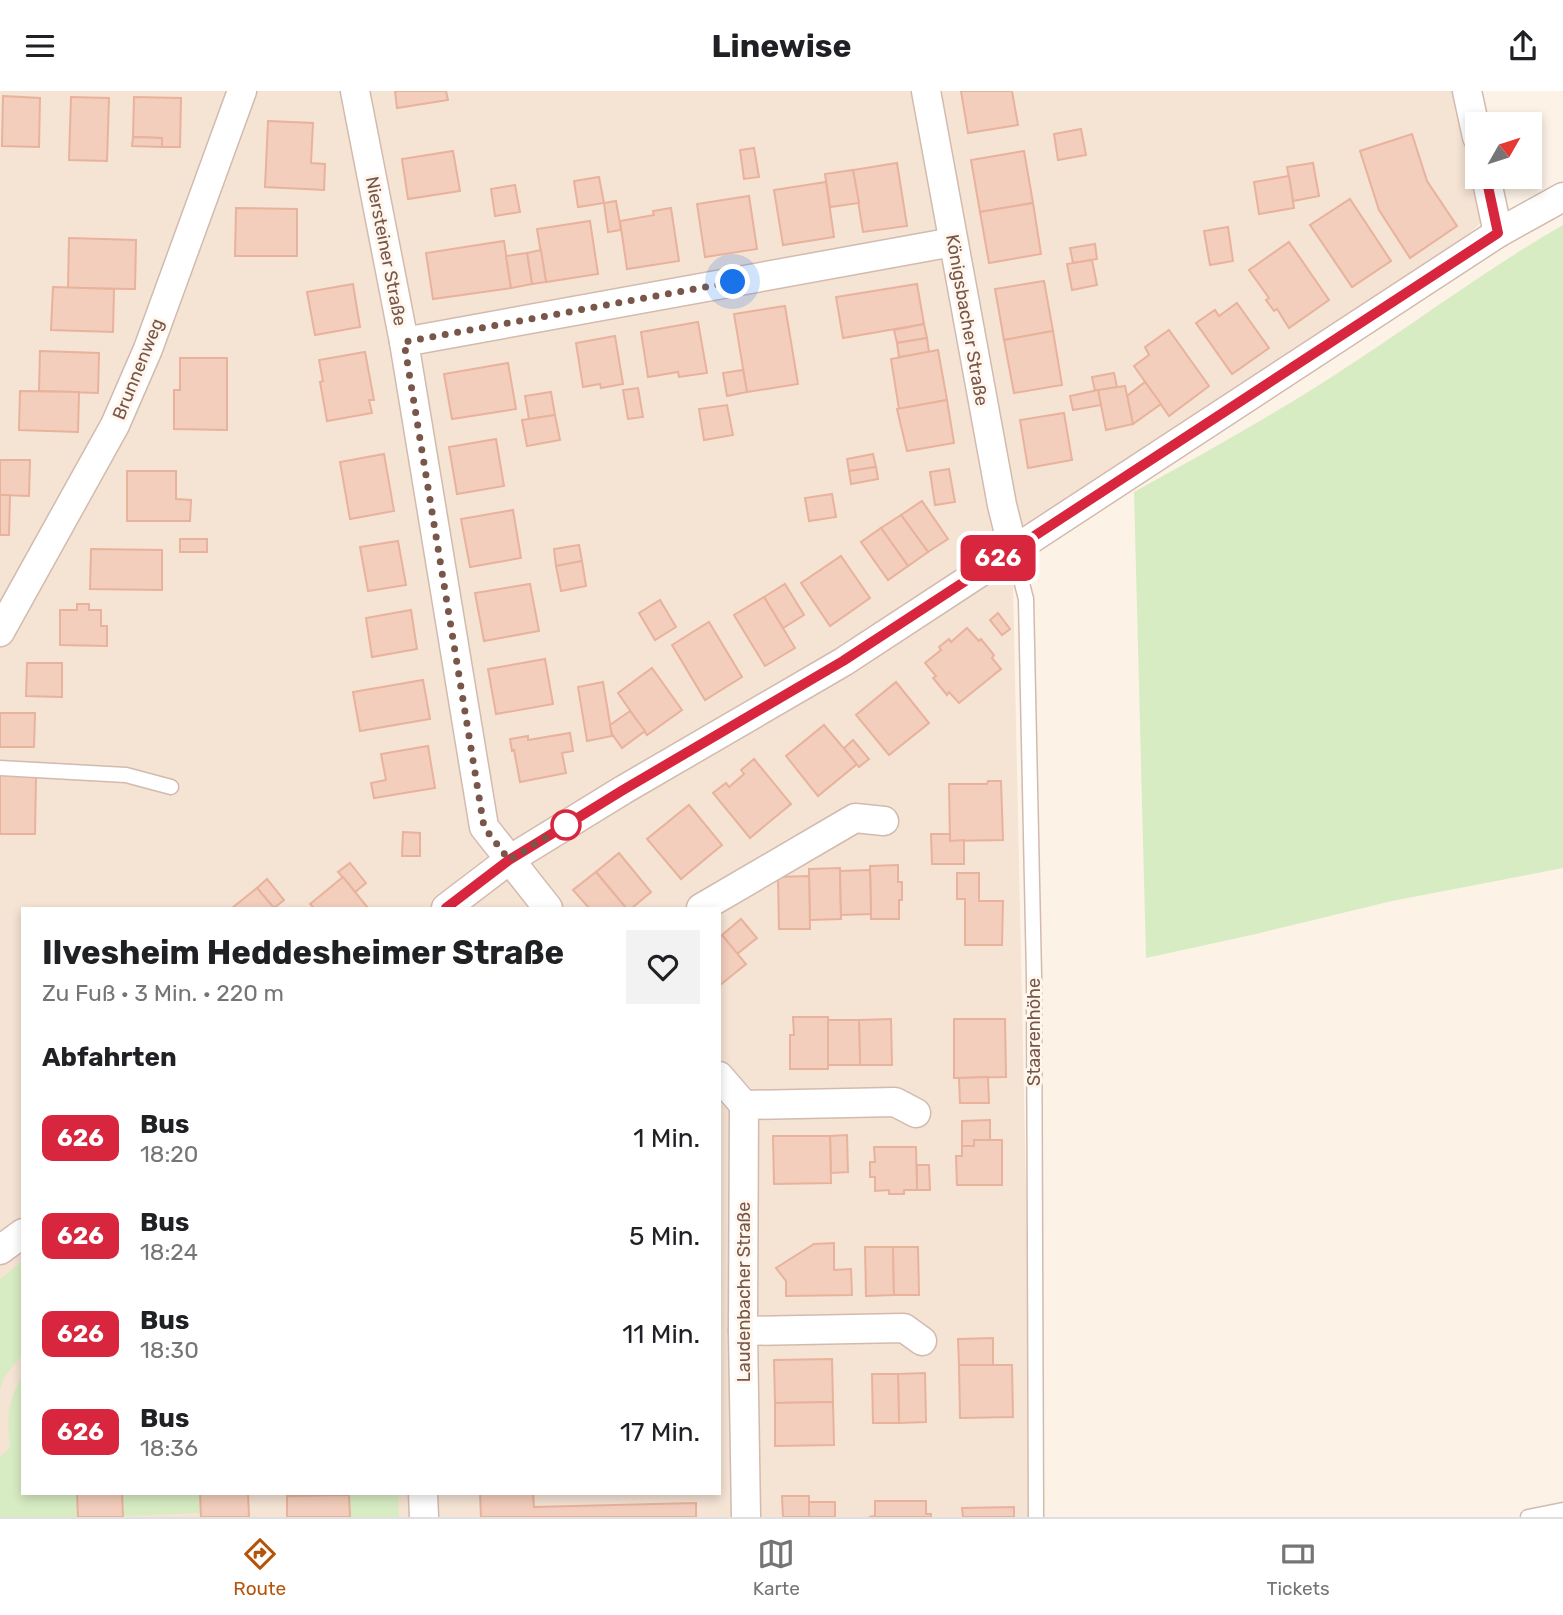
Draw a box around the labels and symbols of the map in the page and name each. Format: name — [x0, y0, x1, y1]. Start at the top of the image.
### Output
north arrow — [1465, 112, 1542, 189]
street label: Niersteiner Straße — [361, 174, 411, 328]
street label: Königsbacher Straße — [941, 232, 993, 408]
your location — [715, 264, 750, 299]
street label: Brunnenweg — [108, 315, 168, 423]
line badge: 626 — [958, 535, 1038, 581]
unlabelled marker — [551, 810, 581, 840]
street label: Staarenhöhe — [1023, 978, 1045, 1086]
street label: Laudenbacher Straße — [733, 1202, 755, 1382]

